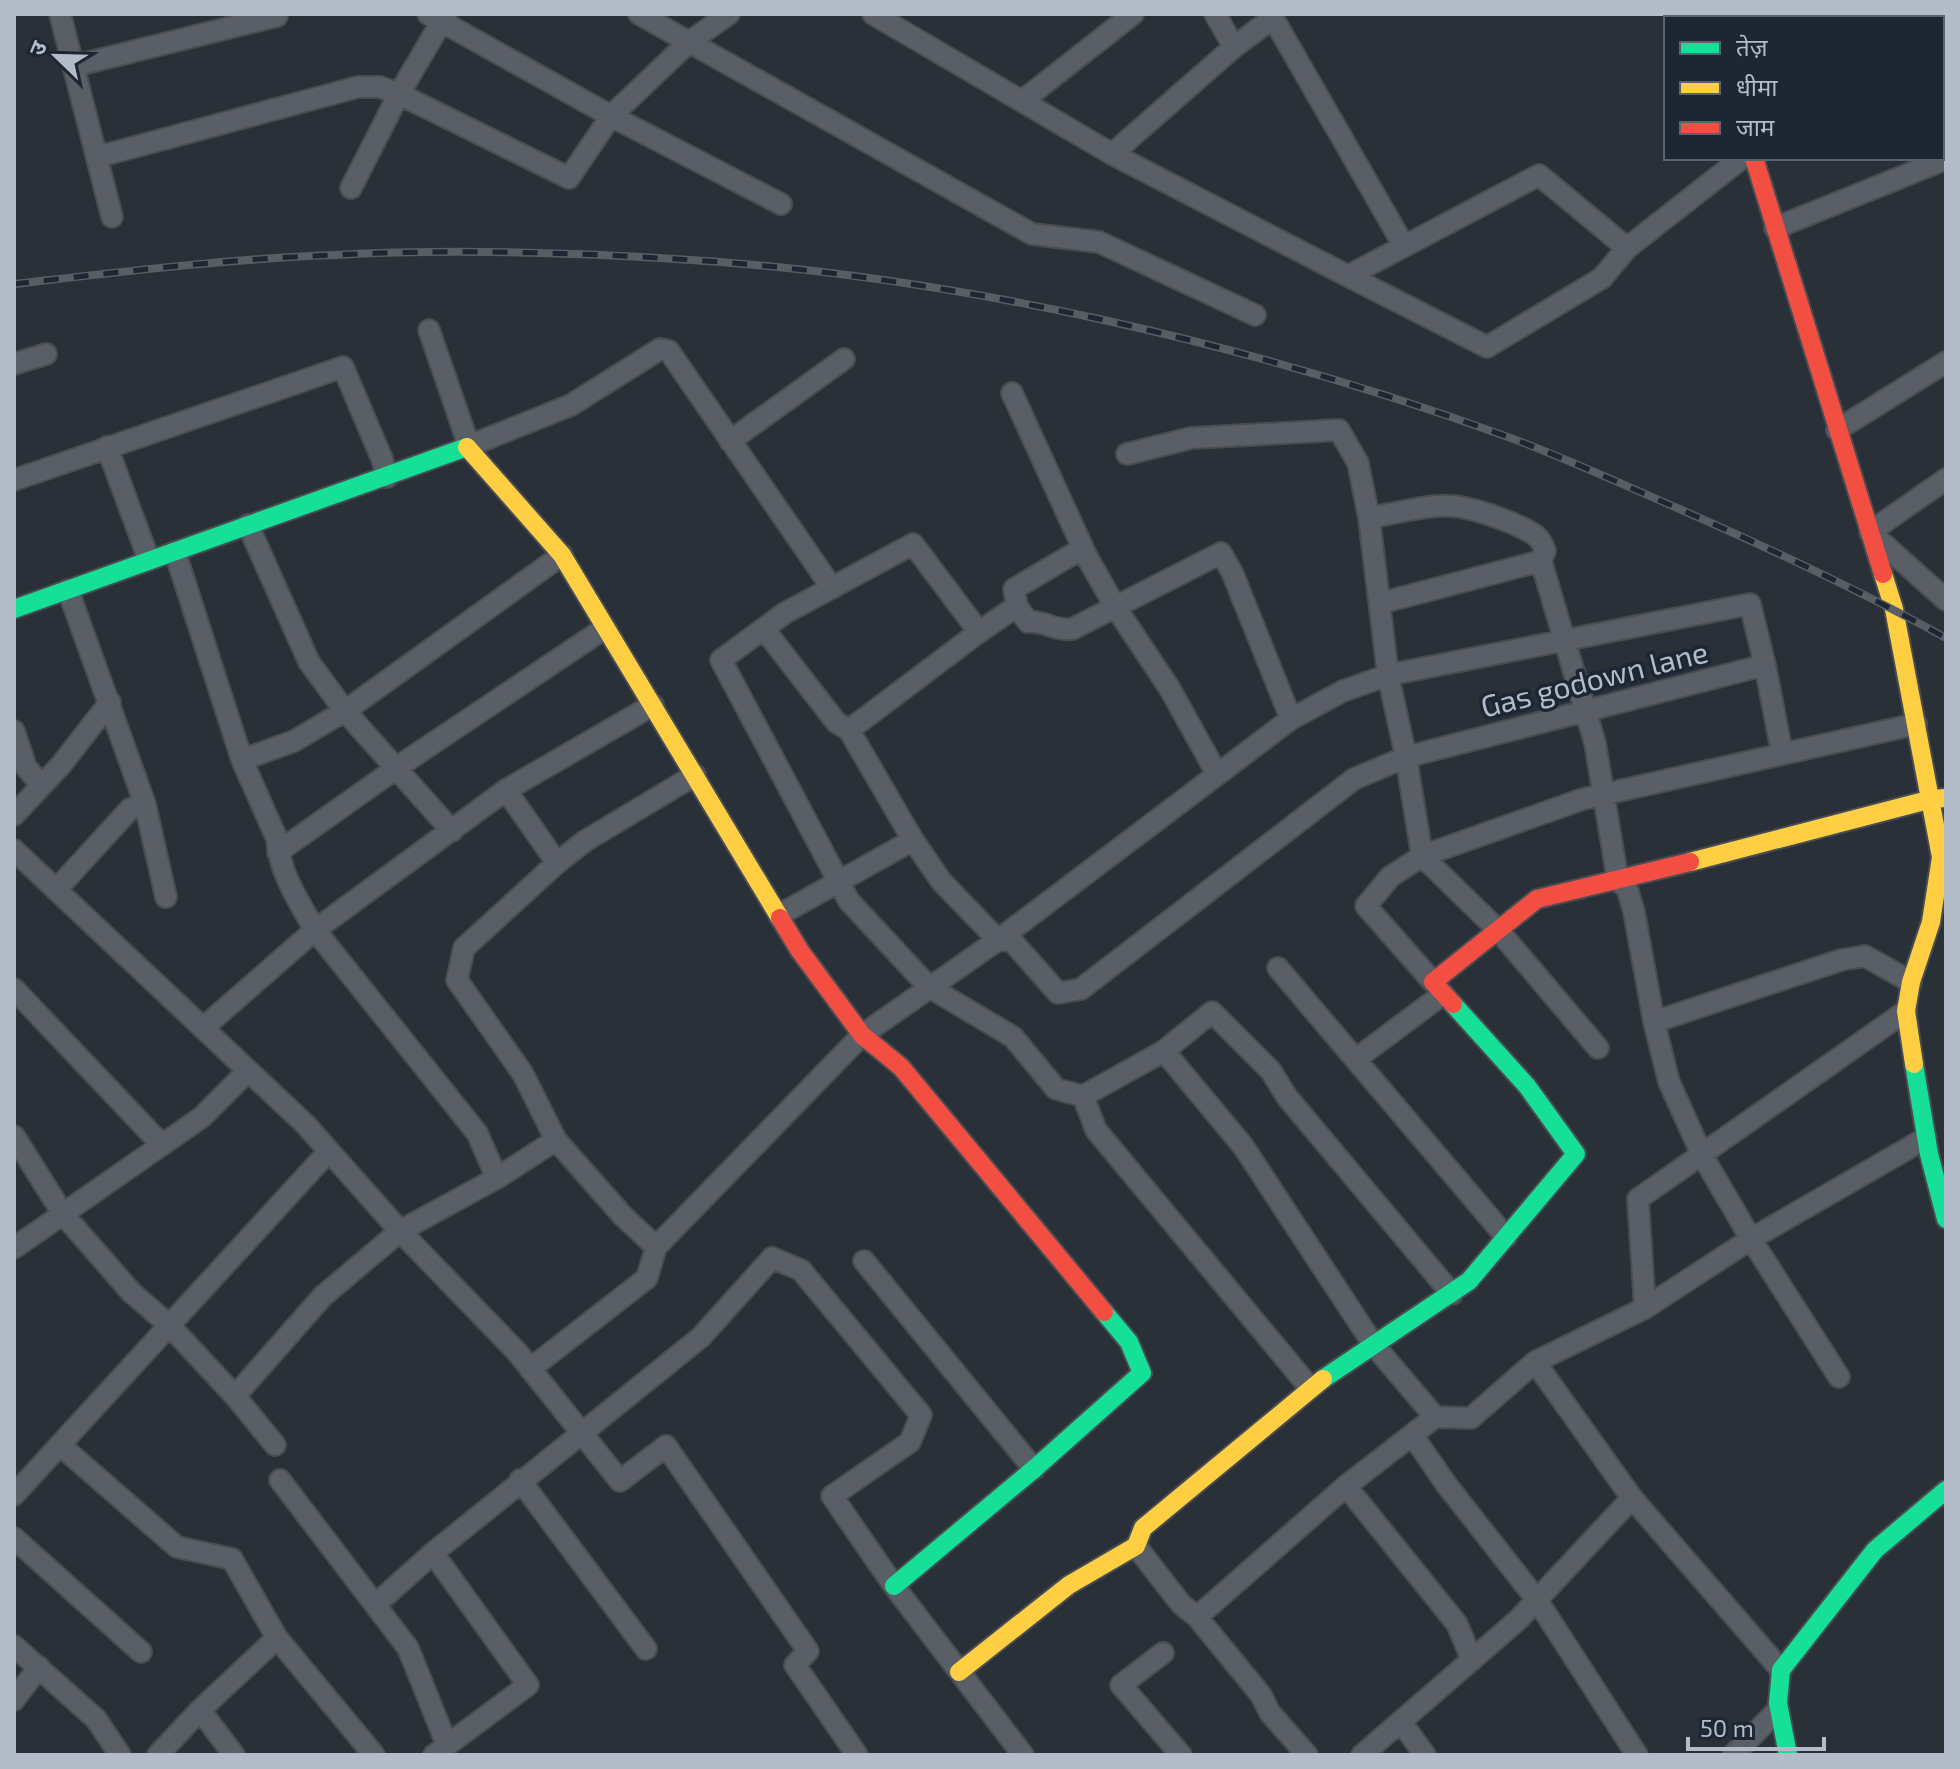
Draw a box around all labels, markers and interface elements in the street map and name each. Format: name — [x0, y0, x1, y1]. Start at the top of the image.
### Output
north arrow — [16, 16, 96, 96]
legend — [1664, 16, 1944, 160]
text: तेज़ — [1736, 32, 1769, 61]
text: उ — [22, 36, 52, 59]
text: धीमा — [1736, 72, 1778, 101]
text: जाम — [1736, 112, 1775, 141]
street label: Gas godown lane — [1477, 632, 1711, 724]
scale bar — [1688, 1701, 1824, 1751]
text: 50 m — [1700, 1713, 1754, 1742]

